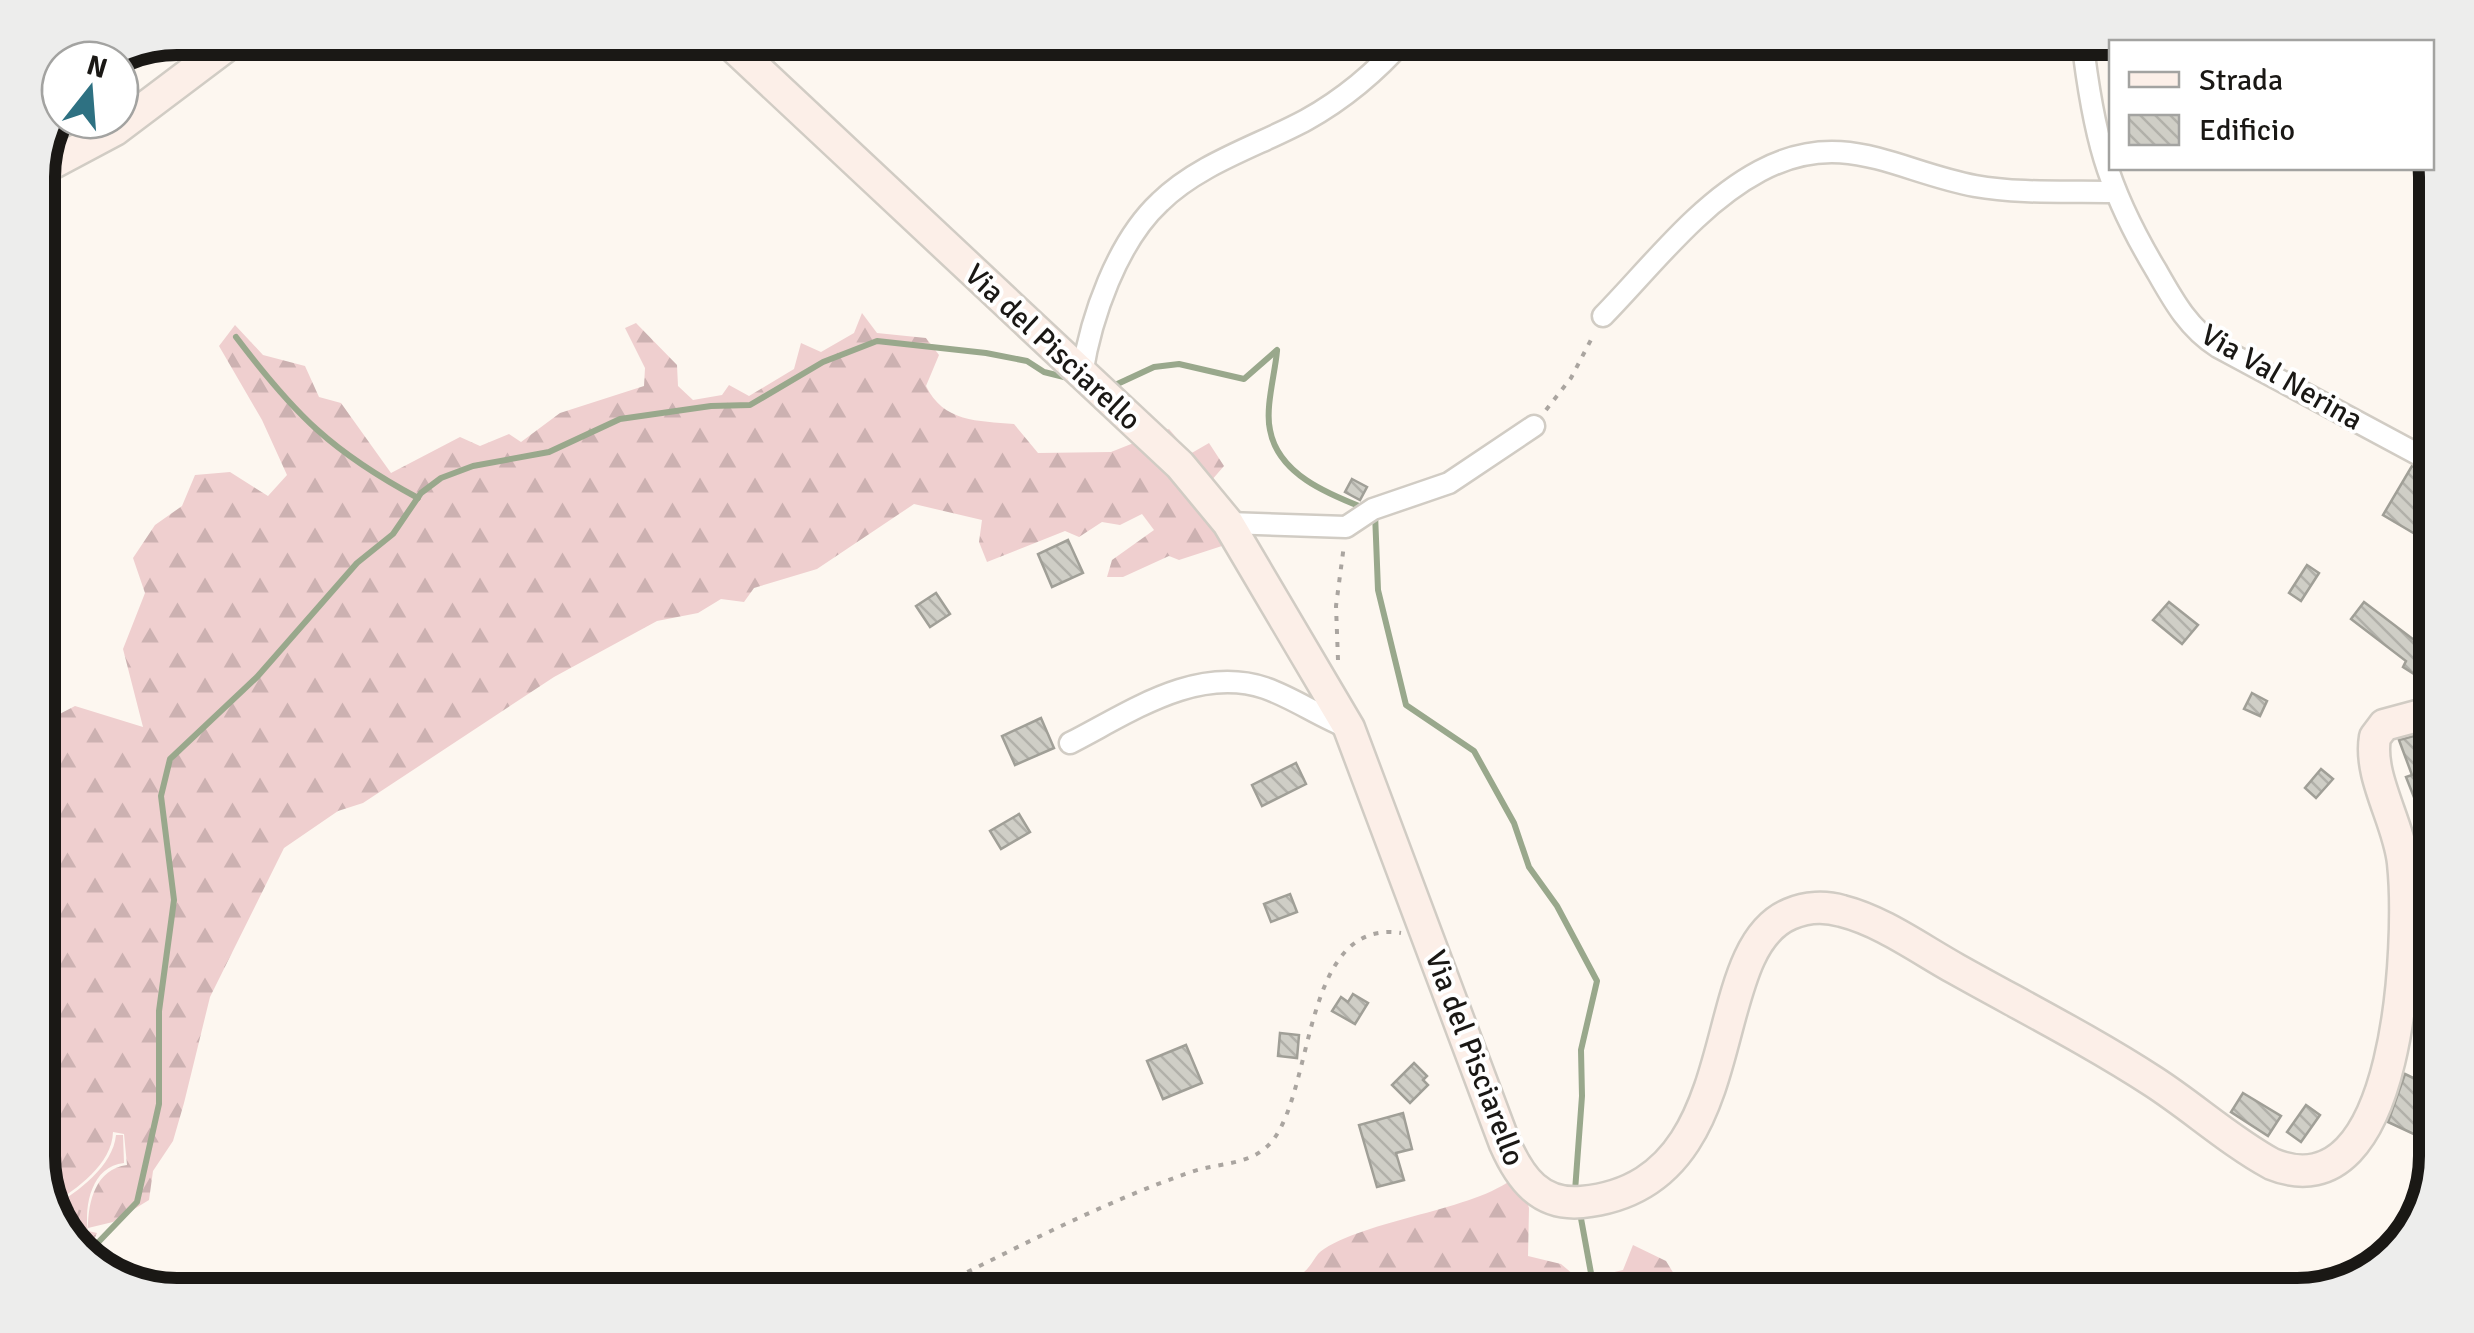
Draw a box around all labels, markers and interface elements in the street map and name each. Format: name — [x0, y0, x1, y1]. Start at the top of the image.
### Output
north arrow — [40, 40, 140, 140]
legend — [2109, 40, 2434, 170]
text: N — [83, 48, 111, 86]
text: Strada — [2199, 62, 2283, 99]
text: Edificio — [2199, 112, 2295, 149]
street label: Via del Pisciarello — [957, 256, 1149, 439]
street label: Via Val Nerina — [2194, 316, 2369, 439]
street label: Via del Pisciarello — [1416, 945, 1533, 1171]

